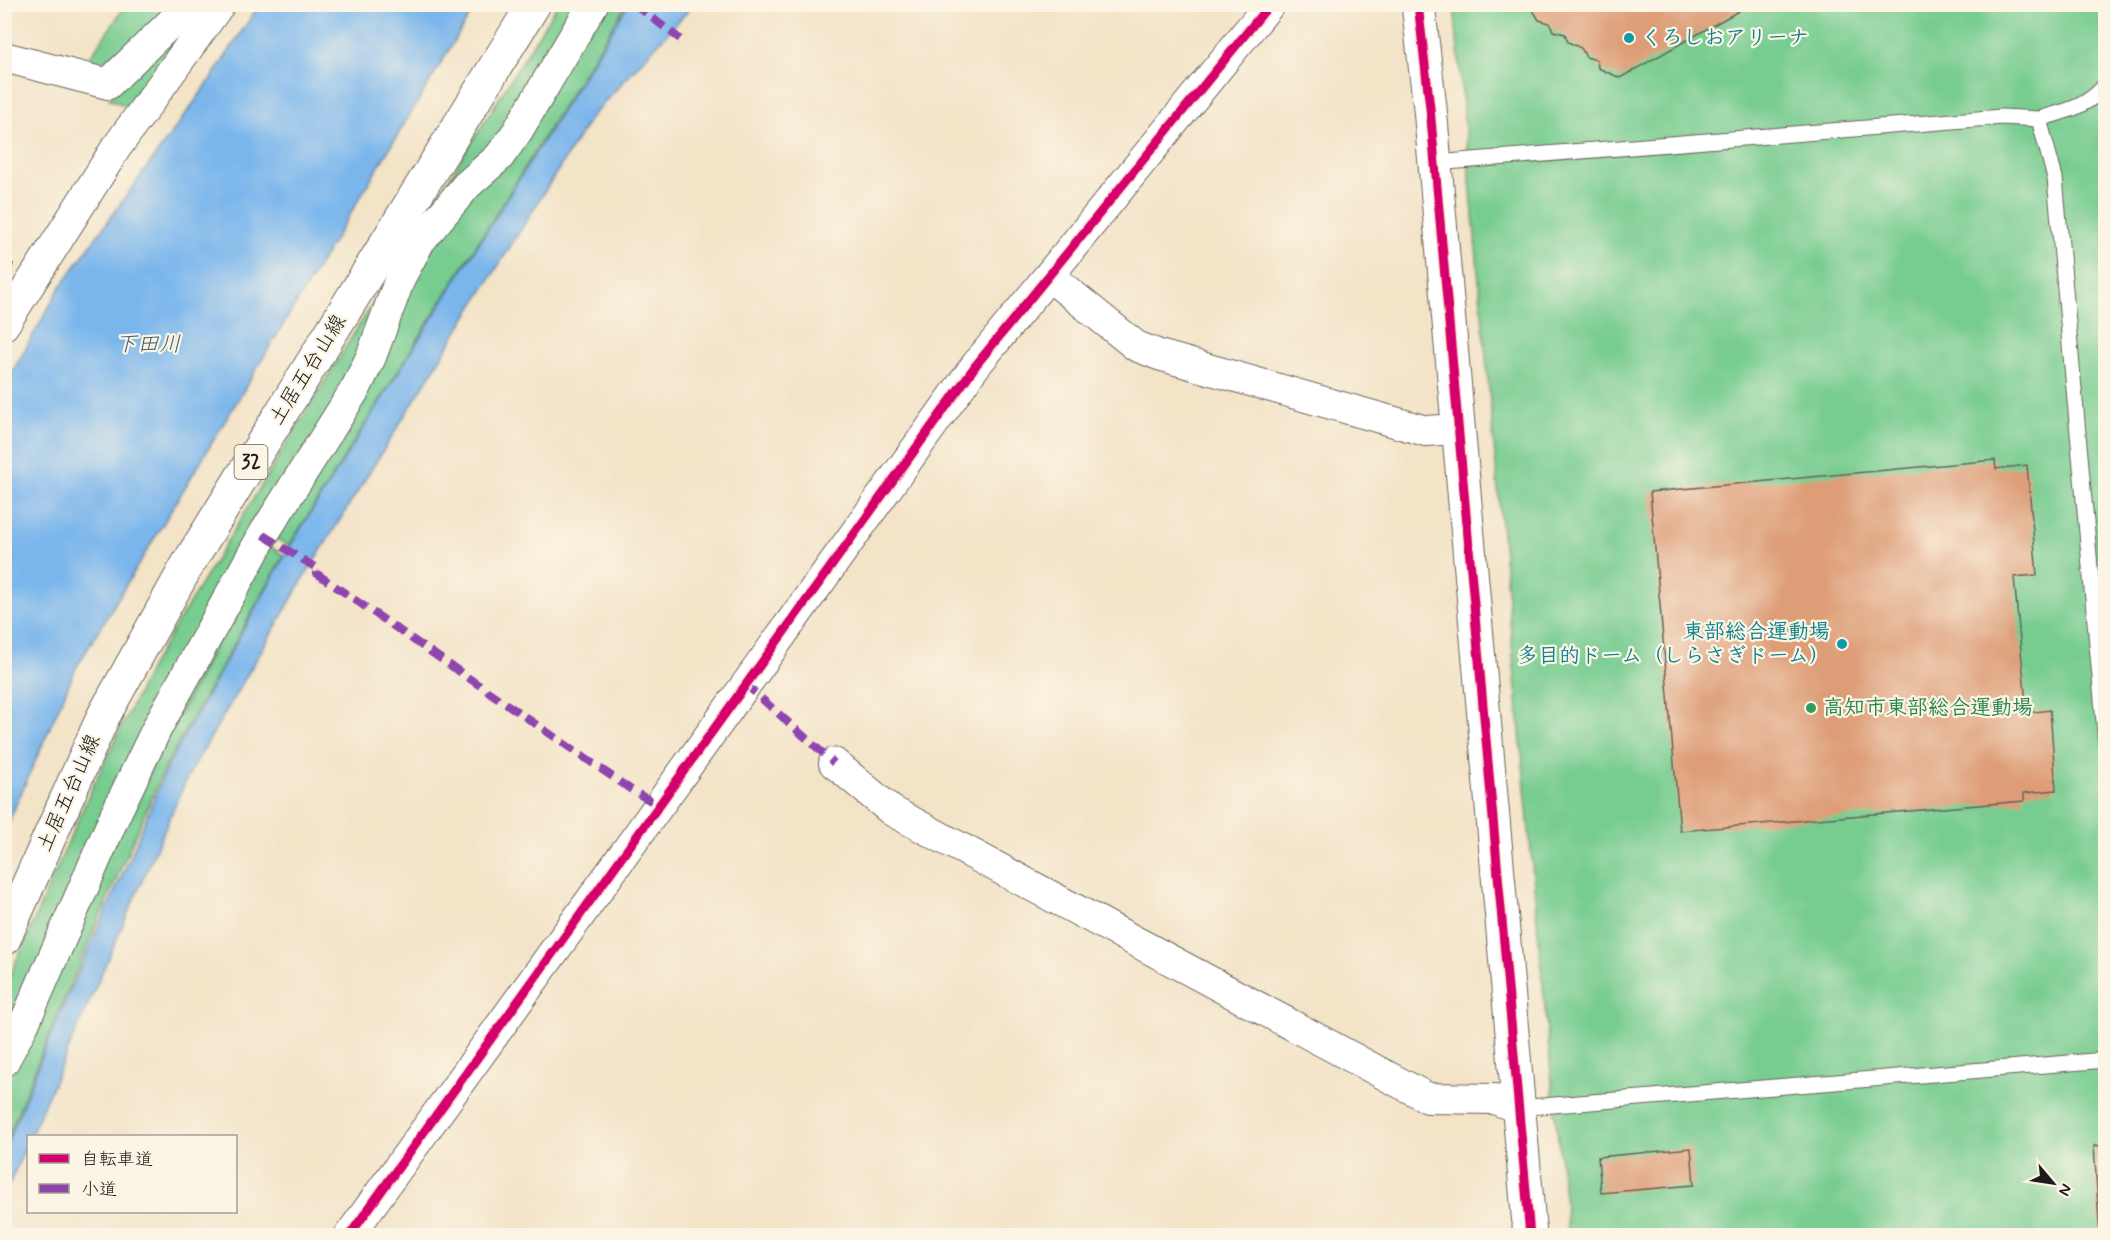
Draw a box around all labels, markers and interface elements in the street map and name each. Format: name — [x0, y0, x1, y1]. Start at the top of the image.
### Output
place label: くろしおアリーナ — [1641, 24, 1809, 52]
marker: くろしおアリーナ — [1622, 31, 1636, 45]
street label: 土居五台山線 — [263, 309, 353, 431]
water label: 下田川 — [115, 331, 181, 359]
road number: 32 — [234, 445, 268, 479]
place label: 東部総合運動場 多目的ドーム（しらさぎドーム） — [1517, 618, 1830, 670]
marker: 東部総合運動場 多目的ドーム（しらさぎドーム） — [1835, 637, 1849, 651]
place label: 高知市東部総合運動場 — [1823, 694, 2033, 722]
marker: 高知市東部総合運動場 — [1804, 701, 1818, 715]
street label: 土居五台山線 — [31, 730, 107, 856]
legend — [27, 1135, 237, 1213]
text: 自転車道 — [81, 1148, 153, 1172]
north arrow — [2023, 1153, 2083, 1213]
text: 小道 — [81, 1178, 117, 1202]
text: N — [2053, 1180, 2077, 1199]

